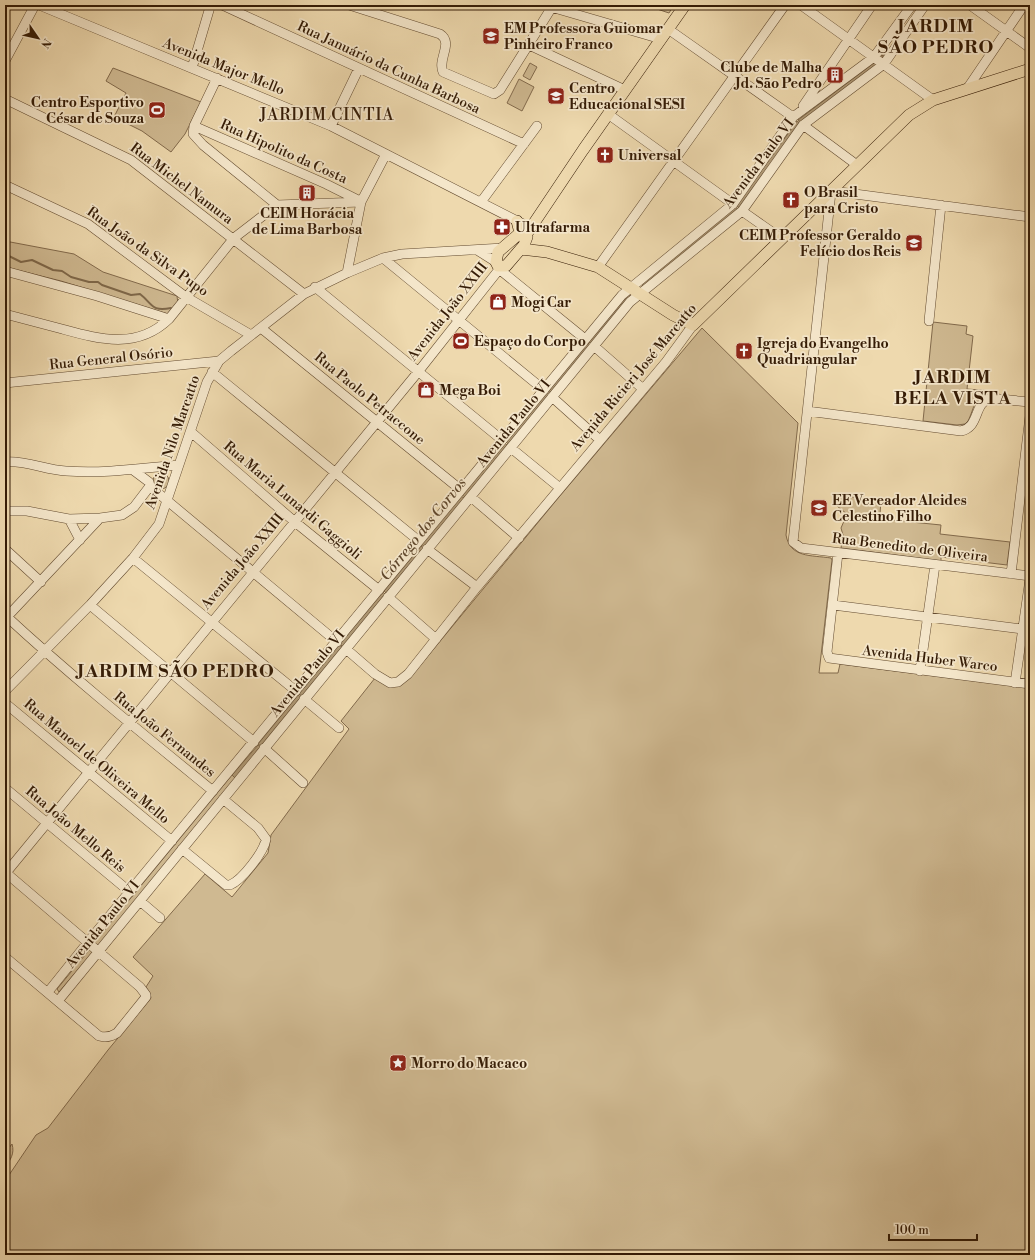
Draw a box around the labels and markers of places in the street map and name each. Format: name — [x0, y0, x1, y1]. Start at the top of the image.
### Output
place label: EM Professora Guiomar Pinheiro Franco — [504, 20, 663, 54]
school or university icon: EM Professora Guiomar Pinheiro Franco — [481, 26, 501, 46]
place label: Clube de Malha Jd. São Pedro — [720, 59, 822, 93]
building icon: Clube de Malha Jd. São Pedro — [825, 65, 845, 85]
place label: Centro Educacional SESI — [569, 80, 686, 114]
school or university icon: Centro Educacional SESI — [546, 86, 566, 106]
place label: Centro Esportivo César de Souza — [31, 94, 144, 128]
sports icon: Centro Esportivo César de Souza — [147, 100, 167, 120]
church icon: Universal — [595, 145, 615, 165]
place label: Universal — [618, 147, 682, 165]
building icon: CEIM Horácia de Lima Barbosa — [297, 183, 317, 203]
place label: O Brasil para Cristo — [804, 184, 878, 218]
church icon: O Brasil para Cristo — [781, 190, 801, 210]
place label: CEIM Horácia de Lima Barbosa — [252, 205, 363, 239]
pharmacy icon: Ultrafarma — [492, 217, 512, 237]
place label: Ultrafarma — [515, 219, 591, 237]
place label: CEIM Professor Geraldo Felício dos Reis — [739, 227, 901, 261]
school or university icon: CEIM Professor Geraldo Felício dos Reis — [904, 233, 924, 253]
shop icon: Mogi Car — [488, 292, 508, 312]
place label: Mogi Car — [511, 294, 571, 312]
sports icon: Espaço do Corpo — [451, 331, 471, 351]
place label: Espaço do Corpo — [474, 333, 586, 351]
place label: Igreja do Evangelho Quadriangular — [757, 335, 889, 369]
church icon: Igreja do Evangelho Quadriangular — [734, 341, 754, 361]
shop icon: Mega Boi — [416, 380, 436, 400]
place label: Mega Boi — [439, 382, 501, 400]
place label: EE Vereador Alcides Celestino Filho — [832, 492, 967, 526]
school or university icon: EE Vereador Alcides Celestino Filho — [809, 498, 829, 518]
place icon: Morro do Macaco — [388, 1053, 408, 1073]
place label: Morro do Macaco — [411, 1055, 527, 1073]

